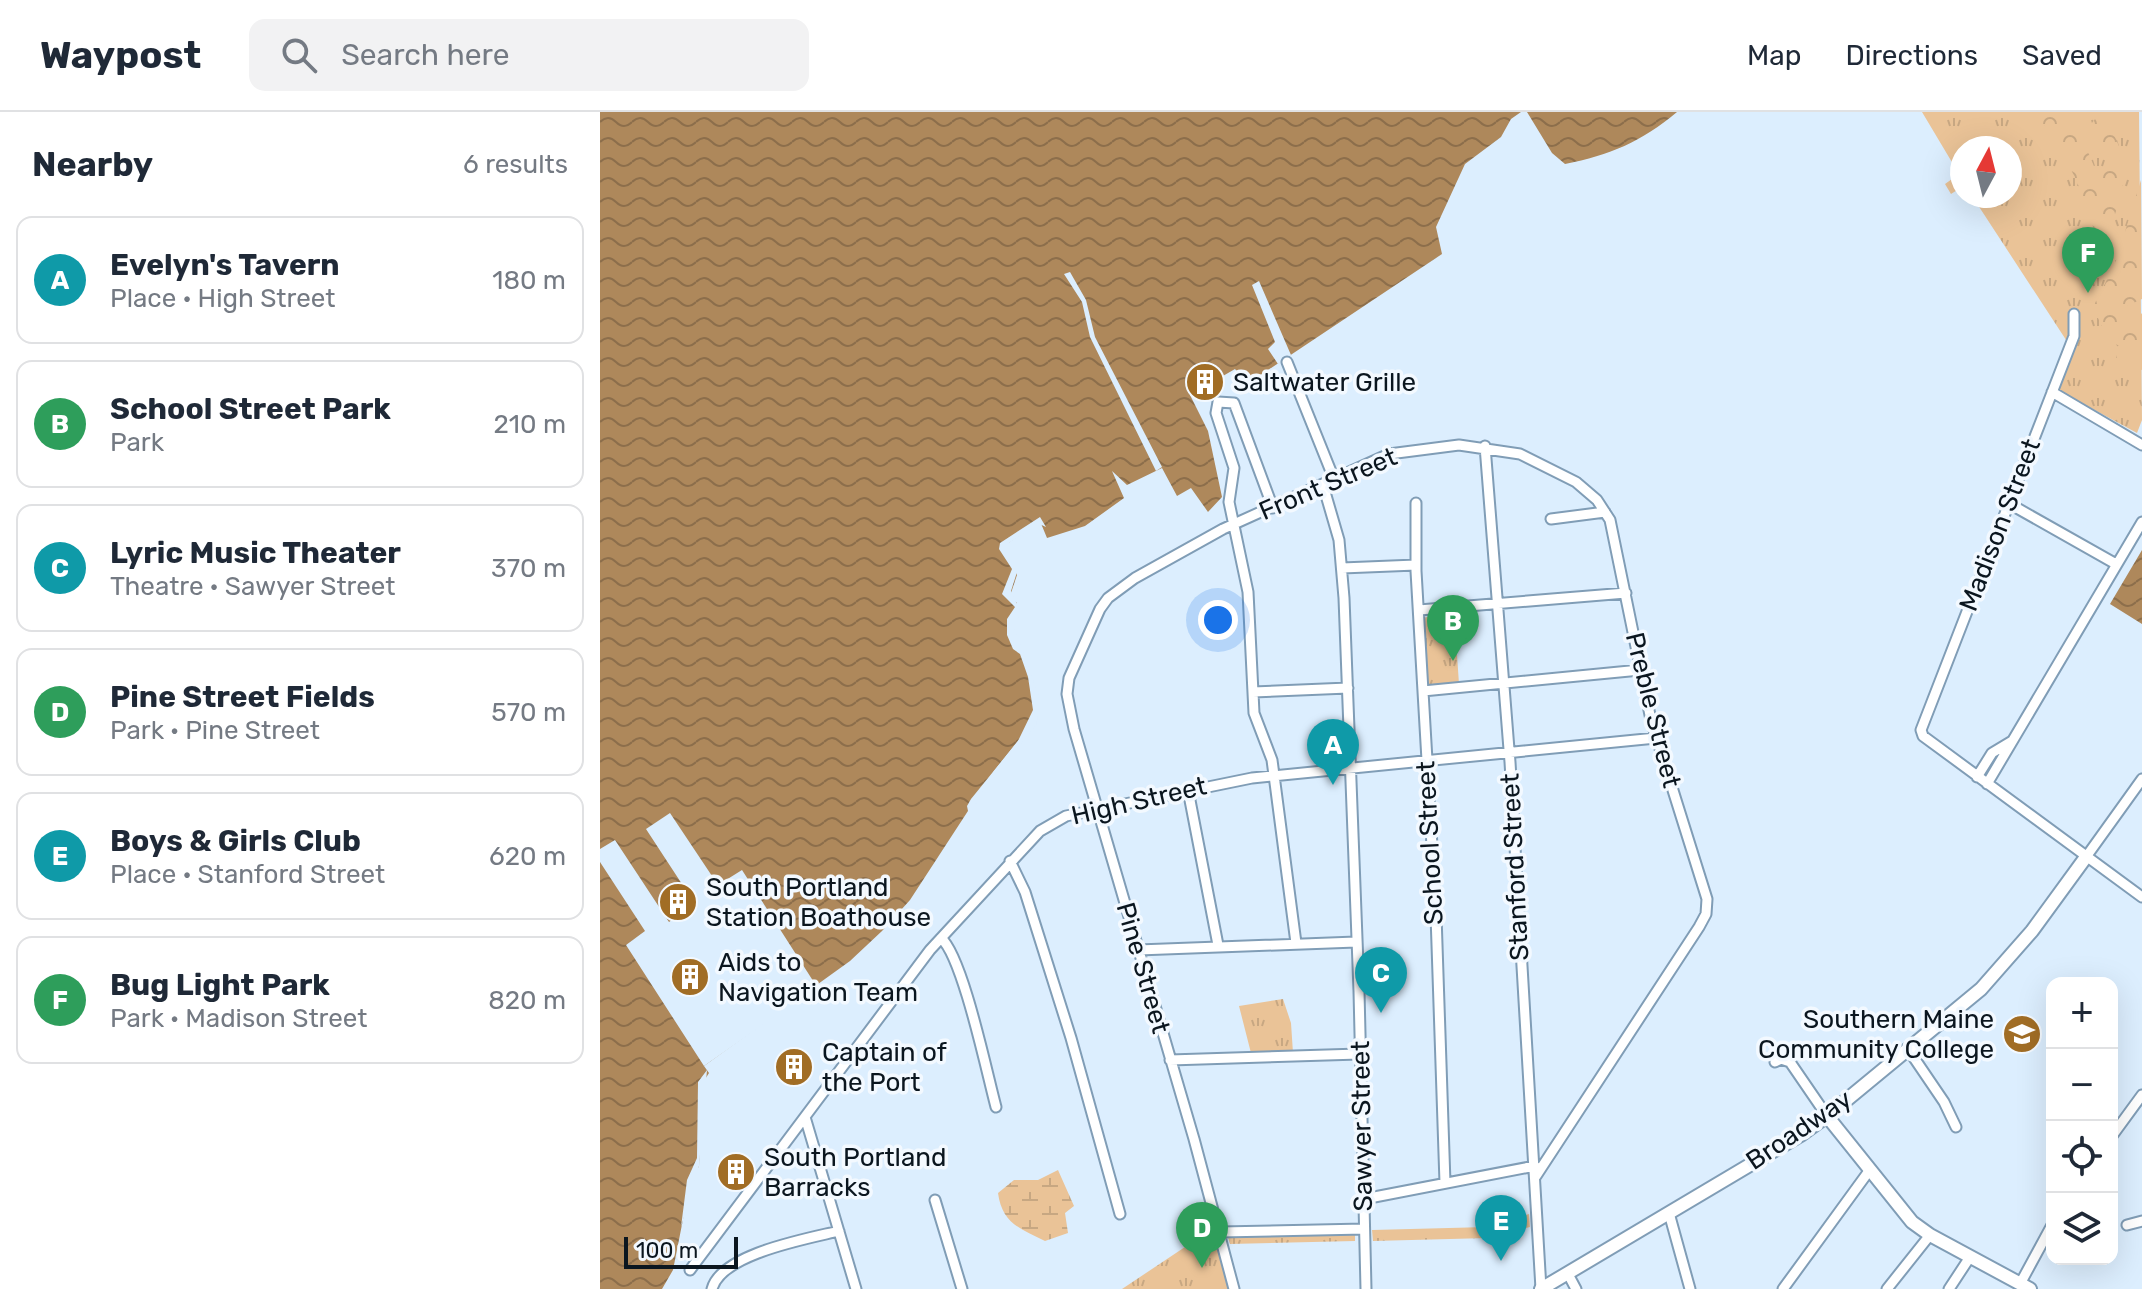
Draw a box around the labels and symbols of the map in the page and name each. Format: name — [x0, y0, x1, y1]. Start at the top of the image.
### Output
north arrow — [1950, 136, 2022, 208]
pin: F — [2062, 227, 2114, 293]
building icon: Saltwater Grille — [1184, 361, 1226, 403]
place label: Saltwater Grille — [1233, 367, 1416, 398]
street label: Madison Street — [1953, 434, 2047, 616]
street label: Front Street — [1254, 441, 1402, 527]
pin: B — [1427, 595, 1479, 661]
your location — [1198, 600, 1238, 640]
street label: Preble Street — [1619, 629, 1687, 791]
pin: A — [1307, 719, 1359, 785]
street label: School Street — [1410, 760, 1450, 926]
street label: High Street — [1068, 770, 1210, 832]
street label: Stanford Street — [1495, 773, 1535, 961]
place label: South Portland Station Boathouse — [706, 872, 931, 933]
building icon: South Portland Station Boathouse — [657, 881, 699, 923]
street label: Pine Street — [1110, 899, 1176, 1037]
place label: Aids to Navigation Team — [718, 947, 918, 1008]
pin: C — [1355, 947, 1407, 1013]
building icon: Aids to Navigation Team — [669, 956, 711, 998]
place label: Southern Maine Community College — [1758, 1004, 1994, 1065]
school or university icon: Southern Maine Community College — [2001, 1013, 2043, 1055]
place label: Captain of the Port — [822, 1037, 947, 1098]
street label: Sawyer Street — [1345, 1040, 1379, 1212]
building icon: Captain of the Port — [773, 1046, 815, 1088]
street label: Broadway — [1740, 1083, 1858, 1177]
place label: South Portland Barracks — [764, 1142, 947, 1203]
building icon: South Portland Barracks — [715, 1151, 757, 1193]
pin: E — [1475, 1195, 1527, 1261]
pin: D — [1176, 1202, 1228, 1268]
scale bar — [624, 1233, 738, 1269]

